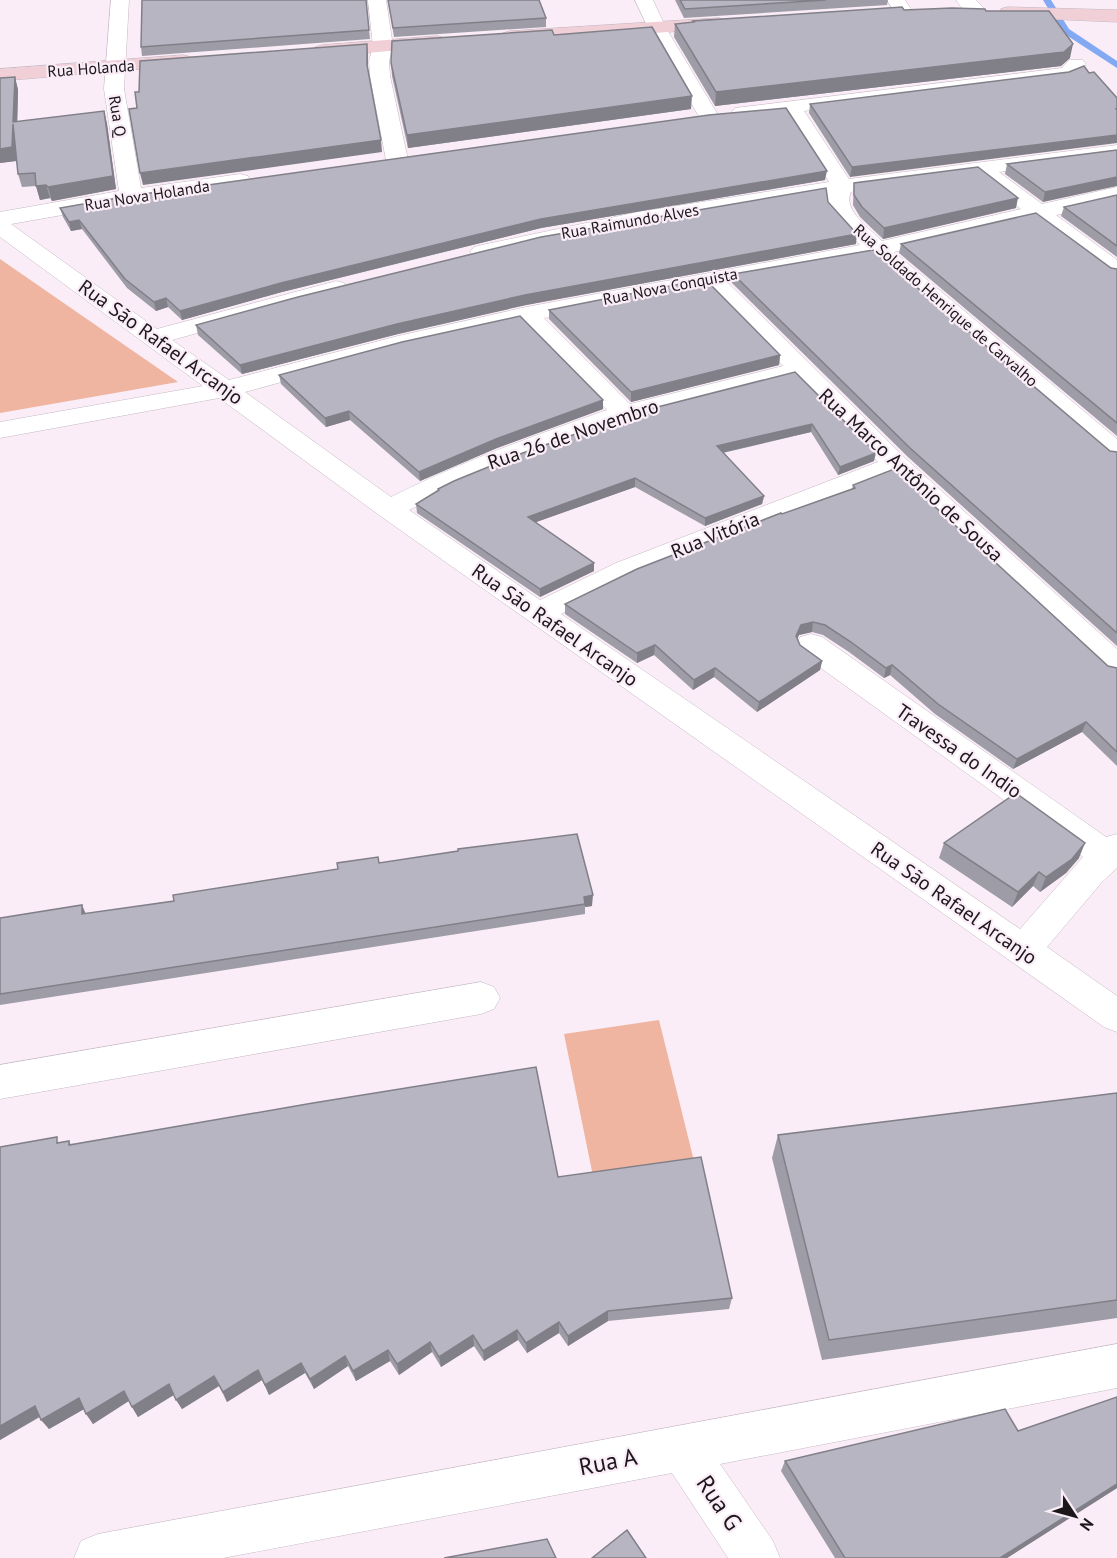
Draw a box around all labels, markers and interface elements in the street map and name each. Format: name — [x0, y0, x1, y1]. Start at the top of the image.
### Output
street label: Rua Holanda — [47, 55, 135, 81]
street label: Rua Q — [105, 94, 131, 139]
street label: Rua Nova Holanda — [83, 175, 211, 215]
street label: Rua Raimundo Alves — [560, 199, 701, 243]
street label: Rua Soldado Henrique de Carvalho — [850, 219, 1042, 391]
street label: Rua Nova Conquista — [601, 263, 739, 309]
street label: Rua São Rafael Arcanjo — [74, 273, 248, 411]
street label: Rua Marco Antônio de Sousa — [813, 383, 1009, 567]
street label: Rua 26 de Novembro — [484, 393, 662, 475]
street label: Rua Vitória — [667, 505, 763, 565]
street label: Rua São Rafael Arcanjo — [467, 558, 643, 692]
street label: Travessa do Indio — [891, 698, 1027, 804]
street label: Rua São Rafael Arcanjo — [866, 836, 1042, 970]
street label: Rua A — [576, 1441, 640, 1482]
street label: Rua G — [690, 1469, 749, 1536]
north arrow — [1045, 1486, 1105, 1546]
text: N — [1076, 1515, 1098, 1535]

